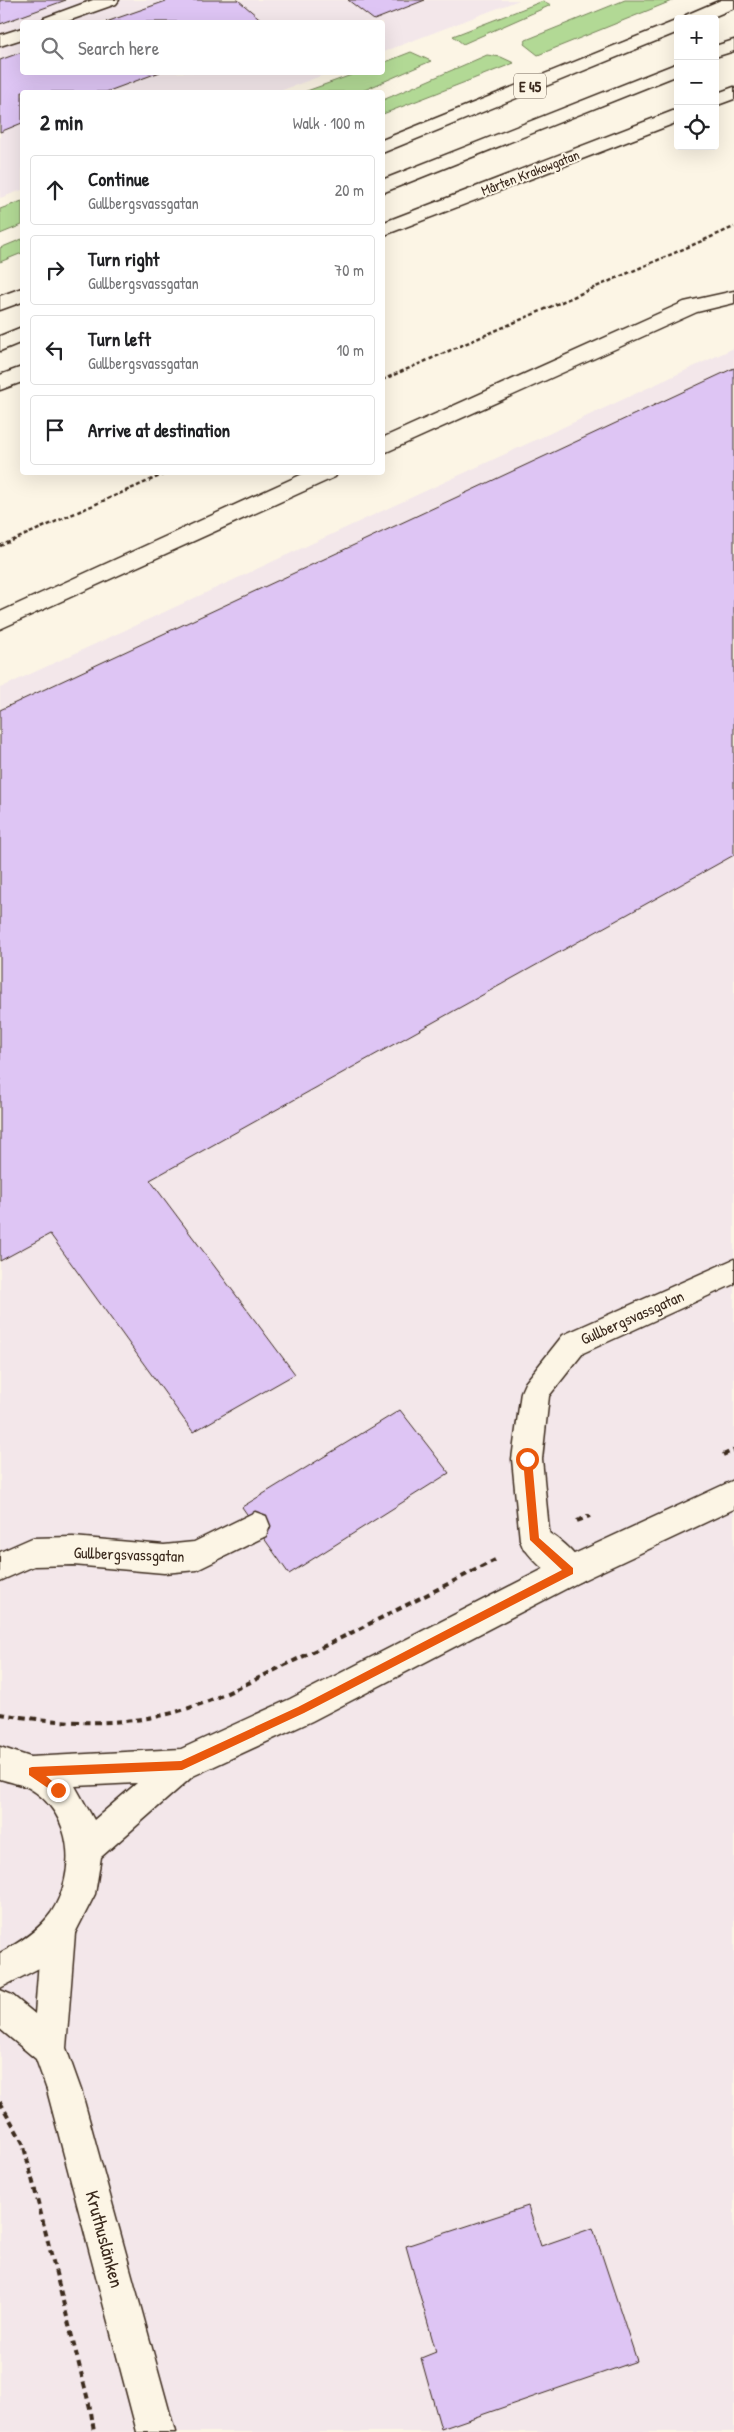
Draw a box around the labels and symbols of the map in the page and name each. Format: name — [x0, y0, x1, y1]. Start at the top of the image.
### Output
road number: E 45 — [514, 74, 546, 98]
street label: Mårten Krakowgatan — [478, 145, 582, 200]
street label: Gullbergsvassgatan — [577, 1284, 687, 1350]
route start — [516, 1448, 539, 1471]
street label: Gullbergsvassgatan — [73, 1541, 185, 1567]
route end — [47, 1779, 70, 1802]
street label: Kruthuslänken — [80, 2188, 130, 2290]

